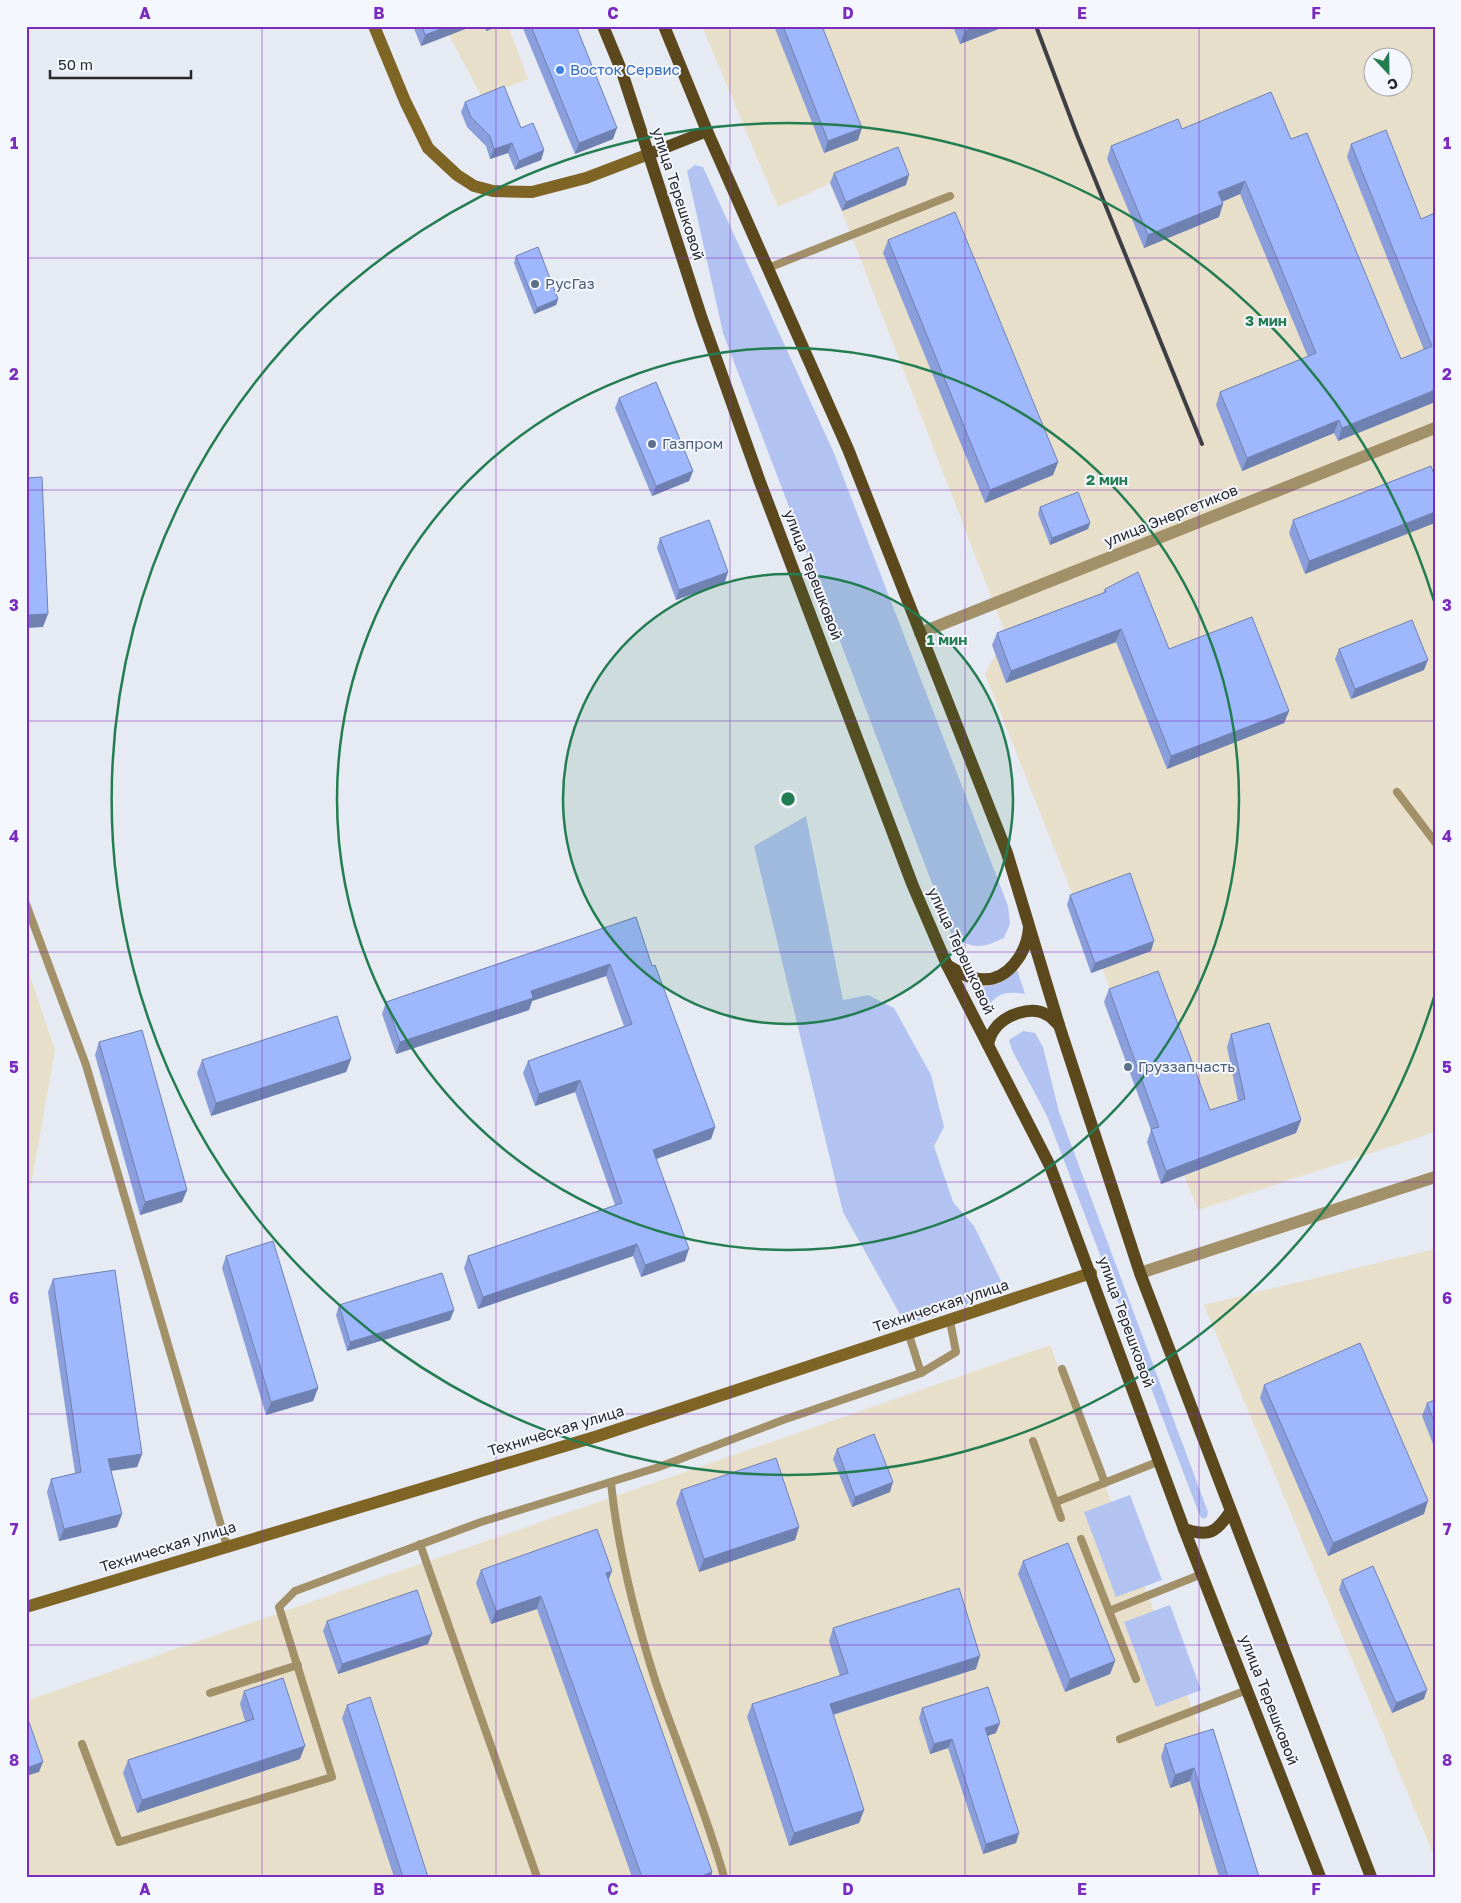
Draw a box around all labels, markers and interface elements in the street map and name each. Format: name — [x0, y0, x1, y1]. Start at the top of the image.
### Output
text: A — [139, 3, 151, 23]
text: B — [373, 3, 385, 23]
text: C — [607, 3, 619, 23]
text: D — [842, 3, 854, 23]
text: E — [1077, 3, 1087, 23]
text: F — [1311, 3, 1321, 23]
scale bar — [50, 48, 191, 80]
north arrow — [1364, 48, 1414, 98]
text: 50 m — [58, 55, 93, 73]
place label: Восток Сервис — [570, 60, 680, 78]
marker: Восток Сервис — [554, 64, 566, 76]
text: С — [1385, 75, 1401, 94]
street label: улица Терешковой — [649, 125, 709, 262]
text: 1 — [10, 133, 18, 153]
text: 1 — [1443, 133, 1451, 153]
place label: РусГаз — [545, 274, 595, 292]
marker: РусГаз — [529, 278, 541, 290]
text: 3 мин — [1245, 311, 1287, 329]
text: 2 — [9, 364, 19, 384]
text: 2 — [1442, 364, 1452, 384]
place label: Газпром — [662, 434, 723, 452]
marker: Газпром — [646, 438, 658, 450]
text: 2 мин — [1086, 470, 1128, 488]
street label: улица Энергетиков — [1101, 480, 1240, 550]
street label: улица Терешковой — [781, 507, 847, 642]
text: 3 — [9, 595, 19, 615]
text: 3 — [1442, 595, 1452, 615]
text: 1 мин — [927, 630, 967, 648]
centre of rings — [779, 790, 797, 808]
text: 4 — [9, 826, 19, 846]
text: 4 — [1442, 826, 1452, 846]
street label: улица Терешковой — [925, 884, 999, 1017]
text: 5 — [9, 1057, 19, 1077]
place label: Груззапчасть — [1138, 1057, 1235, 1075]
text: 5 — [1442, 1057, 1452, 1077]
marker: Груззапчасть — [1122, 1061, 1134, 1073]
street label: улица Терешковой — [1095, 1254, 1159, 1390]
street label: Техническая улица — [871, 1275, 1011, 1335]
text: 6 — [9, 1288, 19, 1308]
text: 6 — [1442, 1288, 1452, 1308]
street label: Техническая улица — [486, 1401, 626, 1459]
street label: Техническая улица — [98, 1517, 238, 1575]
text: 7 — [10, 1519, 19, 1539]
text: 7 — [1443, 1519, 1452, 1539]
street label: улица Терешковой — [1237, 1632, 1303, 1767]
text: 8 — [9, 1750, 19, 1770]
text: 8 — [1442, 1750, 1452, 1770]
text: A — [139, 1879, 151, 1899]
text: B — [373, 1879, 385, 1899]
text: C — [607, 1879, 619, 1899]
text: D — [842, 1879, 854, 1899]
text: E — [1077, 1879, 1087, 1899]
text: F — [1311, 1879, 1321, 1899]

